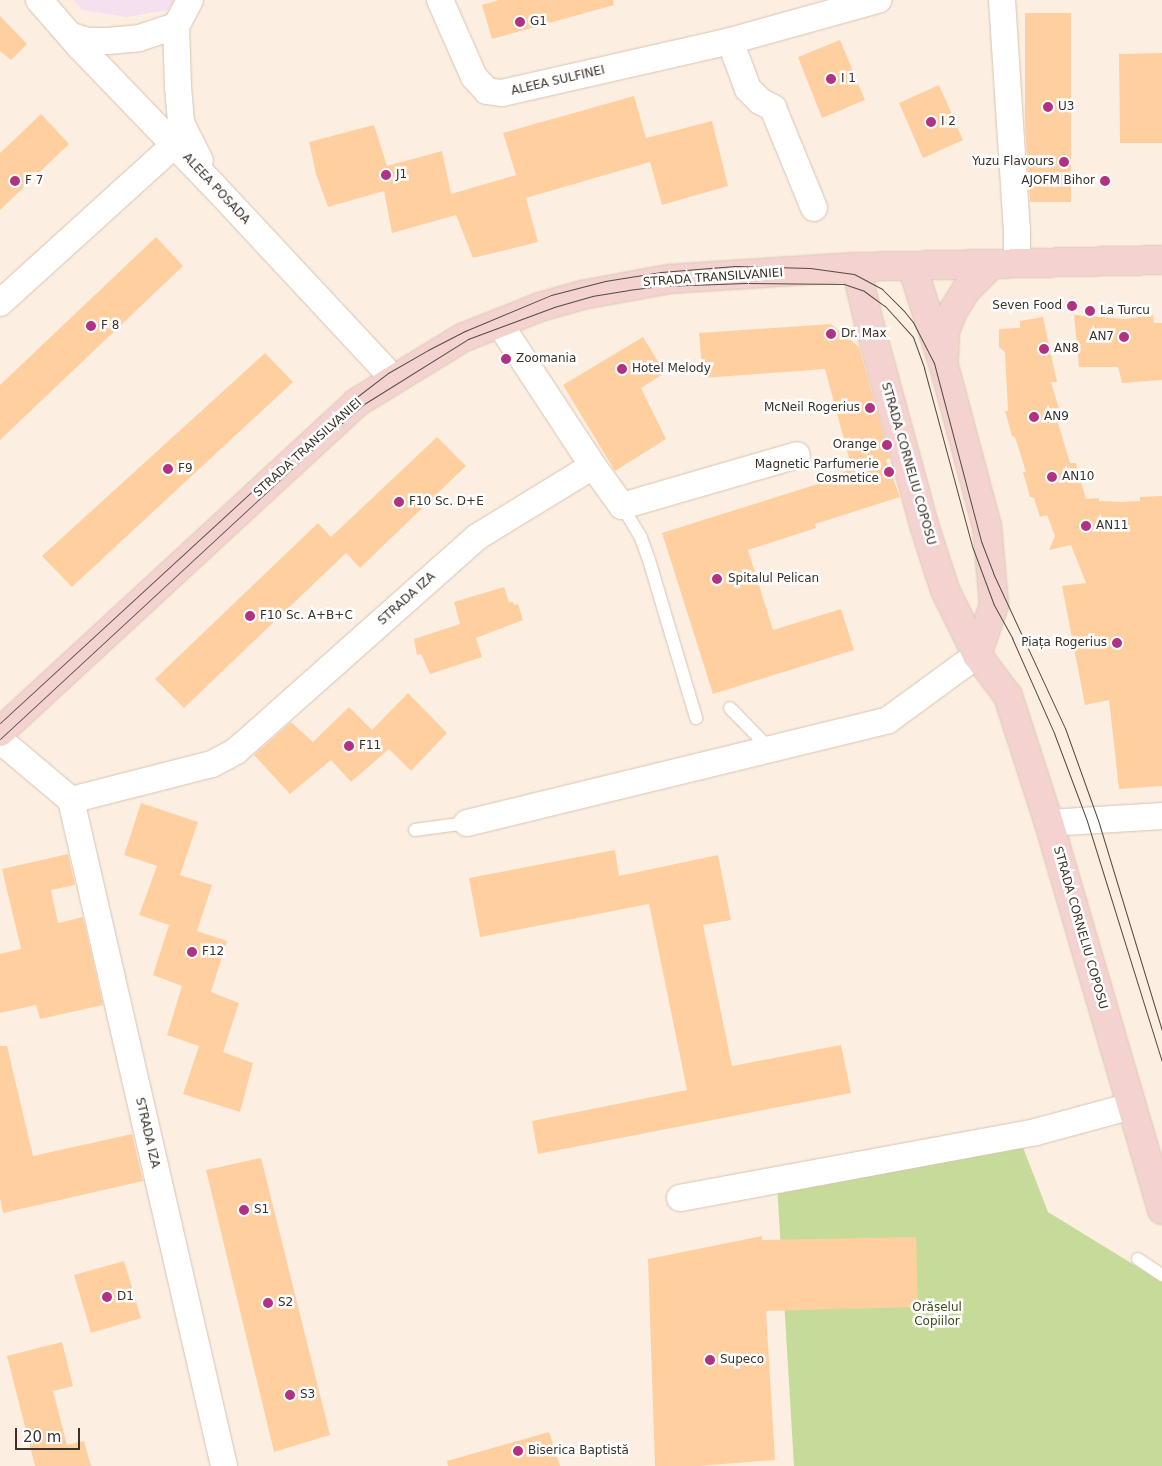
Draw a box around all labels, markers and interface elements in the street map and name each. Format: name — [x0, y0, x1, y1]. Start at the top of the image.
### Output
place label: G1 — [530, 15, 547, 29]
marker: G1 — [514, 16, 526, 28]
street label: ALEEA SULFINEI — [510, 63, 606, 99]
place label: I 1 — [841, 72, 856, 86]
marker: I 1 — [825, 73, 837, 85]
place label: U3 — [1058, 100, 1074, 114]
marker: U3 — [1042, 101, 1054, 113]
place label: I 2 — [941, 115, 956, 129]
marker: I 2 — [925, 116, 937, 128]
street label: ALEEA POSADA — [179, 150, 253, 228]
place label: Yuzu Flavours — [972, 155, 1054, 169]
marker: Yuzu Flavours — [1058, 156, 1070, 168]
place label: J1 — [396, 168, 407, 182]
marker: J1 — [380, 169, 392, 181]
place label: F 7 — [25, 174, 43, 188]
place label: AJOFM Bihor — [1021, 174, 1095, 188]
marker: F 7 — [9, 175, 21, 187]
marker: AJOFM Bihor — [1099, 175, 1111, 187]
street label: STRADA TRANSILVANIEI — [643, 266, 783, 290]
place label: Seven Food — [992, 299, 1062, 313]
marker: Seven Food — [1066, 300, 1078, 312]
place label: La Turcu — [1100, 304, 1150, 318]
marker: La Turcu — [1084, 305, 1096, 317]
place label: F 8 — [101, 319, 119, 333]
marker: F 8 — [85, 320, 97, 332]
place label: Dr. Max — [841, 327, 887, 341]
marker: Dr. Max — [825, 328, 837, 340]
place label: AN7 — [1089, 330, 1114, 344]
marker: AN7 — [1118, 331, 1130, 343]
place label: AN8 — [1054, 342, 1079, 356]
marker: AN8 — [1038, 343, 1050, 355]
place label: Zoomania — [516, 352, 576, 366]
marker: Zoomania — [500, 353, 512, 365]
place label: Hotel Melody — [632, 362, 711, 376]
marker: Hotel Melody — [616, 363, 628, 375]
street label: STRADA CORNELIU COPOSU — [878, 381, 938, 547]
street label: STRADA TRANSILVANIEI — [251, 396, 365, 500]
place label: McNeil Rogerius — [764, 401, 860, 415]
marker: McNeil Rogerius — [864, 402, 876, 414]
place label: AN9 — [1044, 410, 1069, 424]
marker: AN9 — [1028, 411, 1040, 423]
place label: Orange — [833, 438, 877, 452]
marker: Orange — [881, 439, 893, 451]
place label: Magnetic Parfumerie Cosmetice — [755, 458, 879, 486]
place label: F9 — [178, 462, 193, 476]
marker: F9 — [162, 463, 174, 475]
marker: Magnetic Parfumerie Cosmetice — [883, 466, 895, 478]
place label: AN10 — [1062, 470, 1094, 484]
marker: AN10 — [1046, 471, 1058, 483]
place label: F10 Sc. D+E — [409, 495, 484, 509]
marker: F10 Sc. D+E — [393, 496, 405, 508]
place label: AN11 — [1096, 519, 1128, 533]
marker: AN11 — [1080, 520, 1092, 532]
street label: STRADA IZA — [375, 570, 439, 628]
marker: Spitalul Pelican — [710, 572, 724, 586]
place label: Spitalul Pelican — [728, 572, 819, 586]
place label: F10 Sc. A+B+C — [260, 609, 353, 623]
marker: F10 Sc. A+B+C — [244, 610, 256, 622]
place label: Piața Rogerius — [1021, 636, 1107, 650]
marker: Piața Rogerius — [1111, 637, 1123, 649]
place label: F11 — [359, 739, 381, 753]
marker: F11 — [343, 740, 355, 752]
street label: STRADA CORNELIU COPOSU — [1050, 845, 1110, 1011]
place label: F12 — [202, 945, 224, 959]
marker: F12 — [186, 946, 198, 958]
street label: STRADA IZA — [132, 1096, 162, 1170]
place label: S1 — [254, 1203, 269, 1217]
marker: S1 — [238, 1204, 250, 1216]
place label: D1 — [117, 1290, 134, 1304]
marker: D1 — [101, 1291, 113, 1303]
place label: S2 — [278, 1296, 293, 1310]
marker: S2 — [262, 1297, 274, 1309]
park label: Orășelul Copiilor — [912, 1301, 962, 1329]
place label: Supeco — [720, 1353, 764, 1367]
marker: Supeco — [704, 1354, 716, 1366]
place label: S3 — [300, 1388, 315, 1402]
marker: S3 — [284, 1389, 296, 1401]
scale bar — [18, 1418, 82, 1450]
text: 20 m — [23, 1428, 61, 1446]
place label: Biserica Baptistă — [528, 1444, 629, 1458]
marker: Biserica Baptistă — [512, 1445, 524, 1457]

